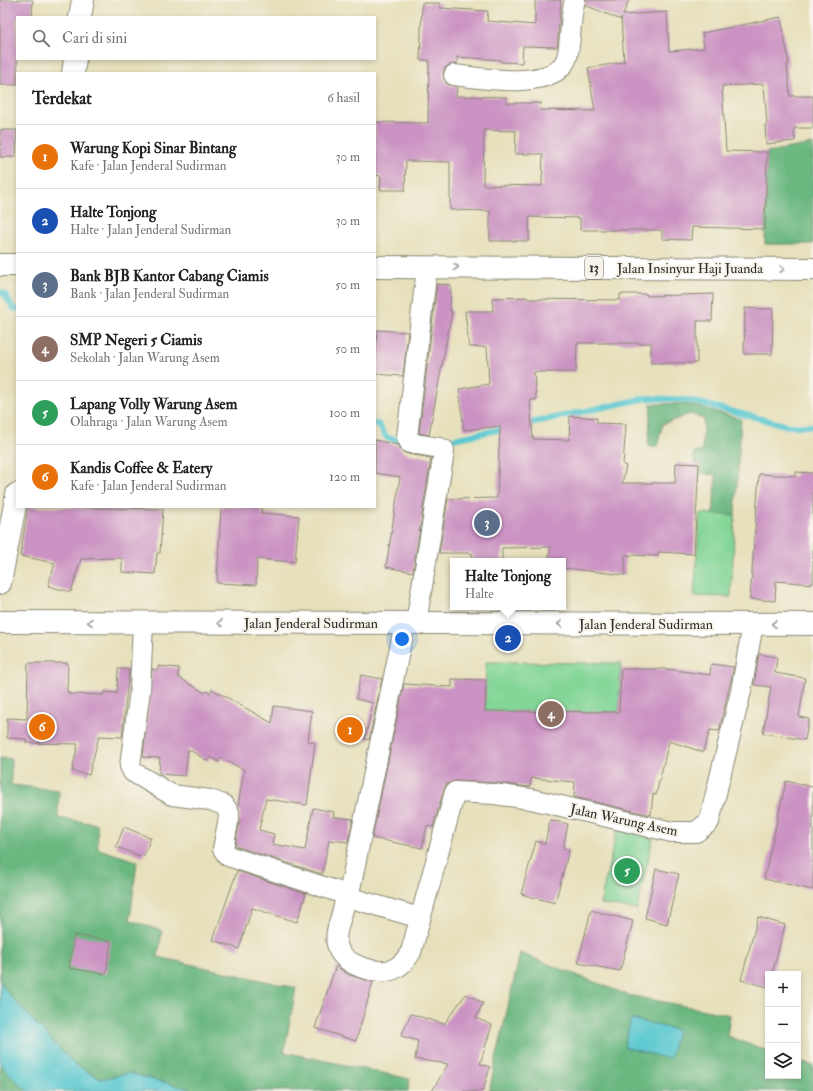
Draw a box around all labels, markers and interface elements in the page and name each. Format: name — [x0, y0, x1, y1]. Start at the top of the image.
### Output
search box — [16, 16, 376, 60]
icon: search — [30, 27, 52, 49]
text: Cari di sini — [62, 29, 127, 48]
text: Terdekat — [32, 88, 92, 109]
text: 6 hasil — [327, 90, 360, 106]
text: Warung Kopi Sinar Bintang — [70, 139, 236, 158]
text: 1 — [43, 149, 47, 165]
text: 30 m — [336, 149, 360, 165]
text: Kafe · Jalan Jenderal Sudirman — [70, 158, 226, 174]
text: Halte Tonjong — [70, 203, 156, 222]
text: 2 — [42, 213, 48, 229]
text: 30 m — [336, 213, 360, 229]
text: Halte · Jalan Jenderal Sudirman — [70, 222, 231, 238]
road number: 13 — [585, 257, 603, 279]
street label: Jalan Insinyur Haji Juanda — [616, 260, 763, 278]
one-way arrow — [453, 263, 459, 271]
one-way arrow — [779, 265, 785, 273]
text: Bank BJB Kantor Cabang Ciamis — [70, 267, 269, 286]
text: 3 — [43, 277, 48, 293]
text: 50 m — [335, 277, 360, 293]
text: Bank · Jalan Jenderal Sudirman — [70, 286, 229, 302]
text: SMP Negeri 5 Ciamis — [70, 331, 202, 350]
text: 4 — [41, 341, 49, 357]
text: 50 m — [335, 341, 360, 357]
text: Sekolah · Jalan Warung Asem — [70, 350, 220, 366]
text: Lapang Volly Warung Asem — [70, 395, 237, 414]
text: 5 — [42, 405, 48, 421]
text: 100 m — [329, 405, 360, 421]
text: Olahraga · Jalan Warung Asem — [70, 414, 227, 430]
text: Kandis Coffee & Eatery — [70, 459, 212, 478]
text: 6 — [42, 469, 48, 485]
text: 120 m — [329, 469, 360, 485]
text: Kafe · Jalan Jenderal Sudirman — [70, 478, 226, 494]
pin: 3 — [474, 508, 500, 538]
popup — [450, 558, 566, 610]
text: Halte Tonjong — [465, 567, 551, 586]
text: Halte — [465, 586, 494, 602]
street label: Jalan Jenderal Sudirman — [243, 615, 378, 632]
street label: Jalan Jenderal Sudirman — [578, 616, 713, 633]
one-way arrow — [87, 618, 93, 626]
one-way arrow — [217, 619, 223, 627]
one-way arrow — [557, 620, 563, 628]
one-way arrow — [771, 620, 777, 628]
pin: 2 — [495, 623, 521, 653]
your location — [392, 629, 412, 649]
pin: 4 — [538, 699, 564, 729]
pin: 6 — [29, 712, 55, 742]
pin: 1 — [337, 715, 363, 745]
street label: Jalan Warung Asem — [568, 800, 679, 840]
pin: 5 — [614, 856, 640, 886]
map controls — [765, 971, 801, 1079]
button: + — [765, 971, 801, 1007]
button: − — [765, 1007, 801, 1043]
button: layers — [765, 1043, 801, 1079]

